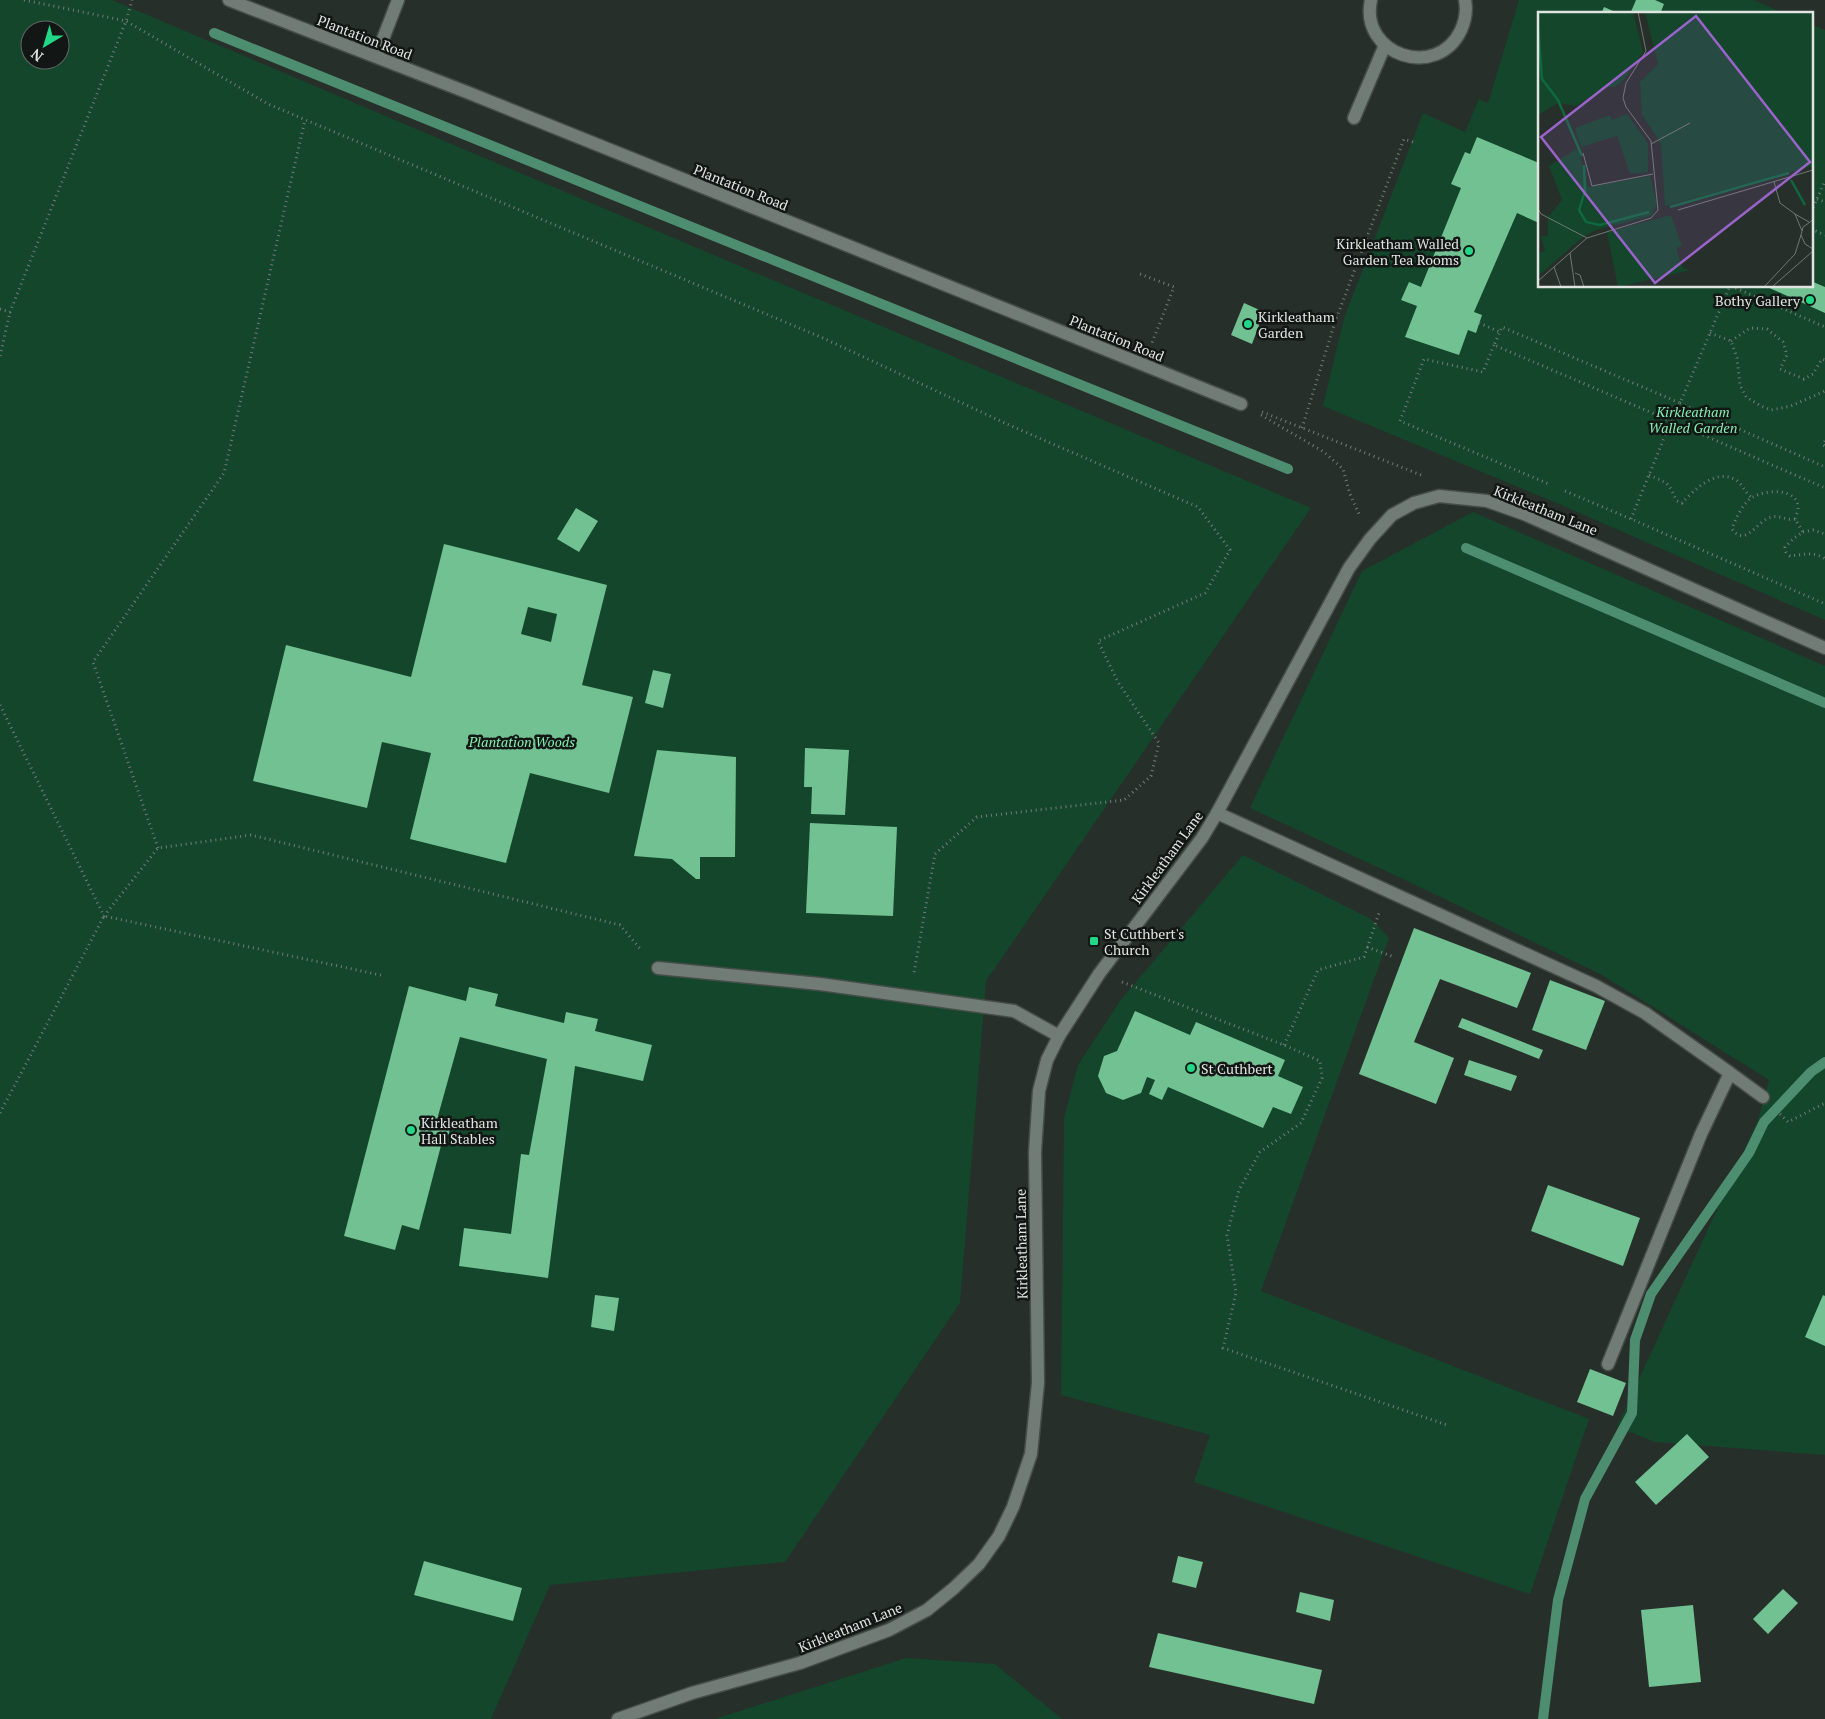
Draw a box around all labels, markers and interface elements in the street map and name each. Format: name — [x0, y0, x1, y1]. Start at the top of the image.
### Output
street label: Plantation Road — [315, 10, 415, 64]
inset map — [1538, 12, 1812, 288]
north arrow — [20, 20, 70, 70]
text: N — [26, 45, 47, 66]
street label: Plantation Road — [691, 159, 791, 215]
place label: Kirkleatham Walled Garden Tea Rooms — [1336, 234, 1459, 269]
marker: Kirkleatham Walled Garden Tea Rooms — [1463, 245, 1475, 257]
place label: Bothy Gallery — [1715, 291, 1801, 310]
marker: Bothy Gallery — [1804, 294, 1816, 306]
place label: Kirkleatham Garden — [1258, 307, 1335, 342]
street label: Plantation Road — [1067, 310, 1167, 366]
marker: Kirkleatham Garden — [1242, 318, 1254, 330]
park label: Kirkleatham Walled Garden — [1649, 402, 1737, 437]
street label: Kirkleatham Lane — [1491, 481, 1601, 539]
park label: Plantation Woods — [468, 732, 575, 751]
street label: Kirkleatham Lane — [1127, 807, 1207, 907]
place label: St Cuthbert's Church — [1104, 924, 1184, 959]
marker: St Cuthbert's Church — [1088, 935, 1100, 947]
place label: St Cuthbert — [1201, 1059, 1274, 1078]
marker: St Cuthbert — [1185, 1062, 1197, 1074]
place label: Kirkleatham Hall Stables — [421, 1113, 498, 1148]
marker: Kirkleatham Hall Stables — [405, 1124, 417, 1136]
street label: Kirkleatham Lane — [1011, 1189, 1031, 1299]
street label: Kirkleatham Lane — [795, 1598, 905, 1656]

